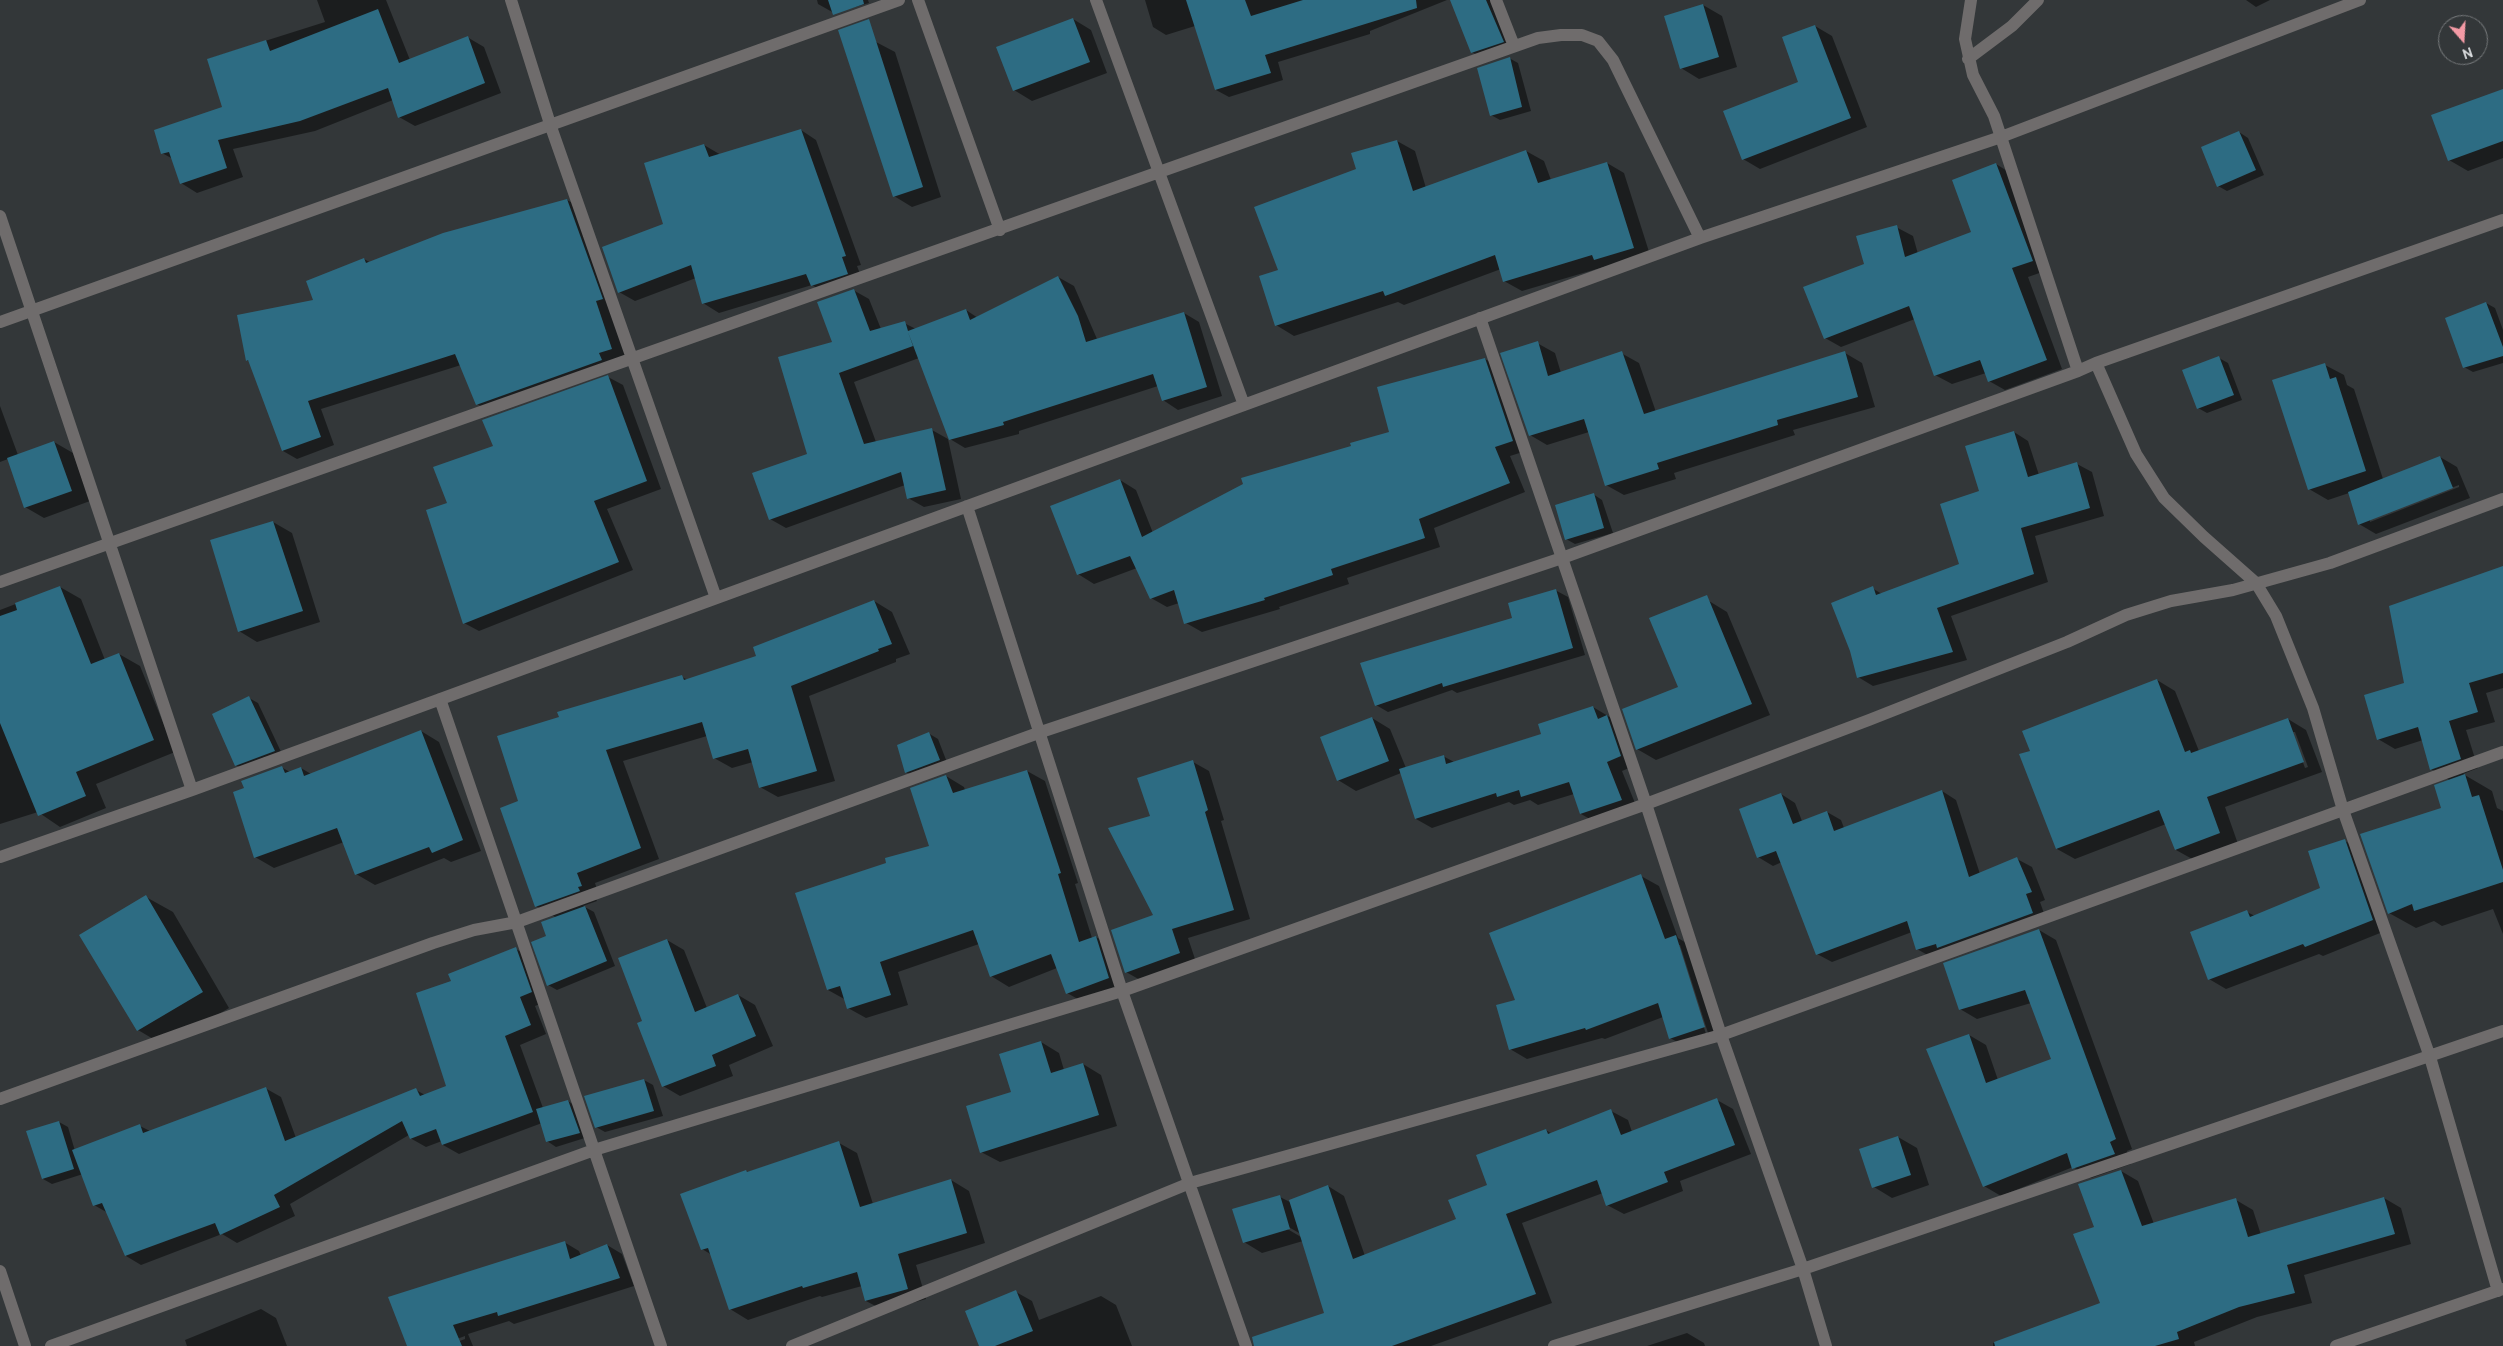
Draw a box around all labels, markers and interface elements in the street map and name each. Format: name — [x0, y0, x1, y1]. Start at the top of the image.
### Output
north arrow — [2438, 15, 2488, 65]
text: N — [2460, 43, 2475, 63]

